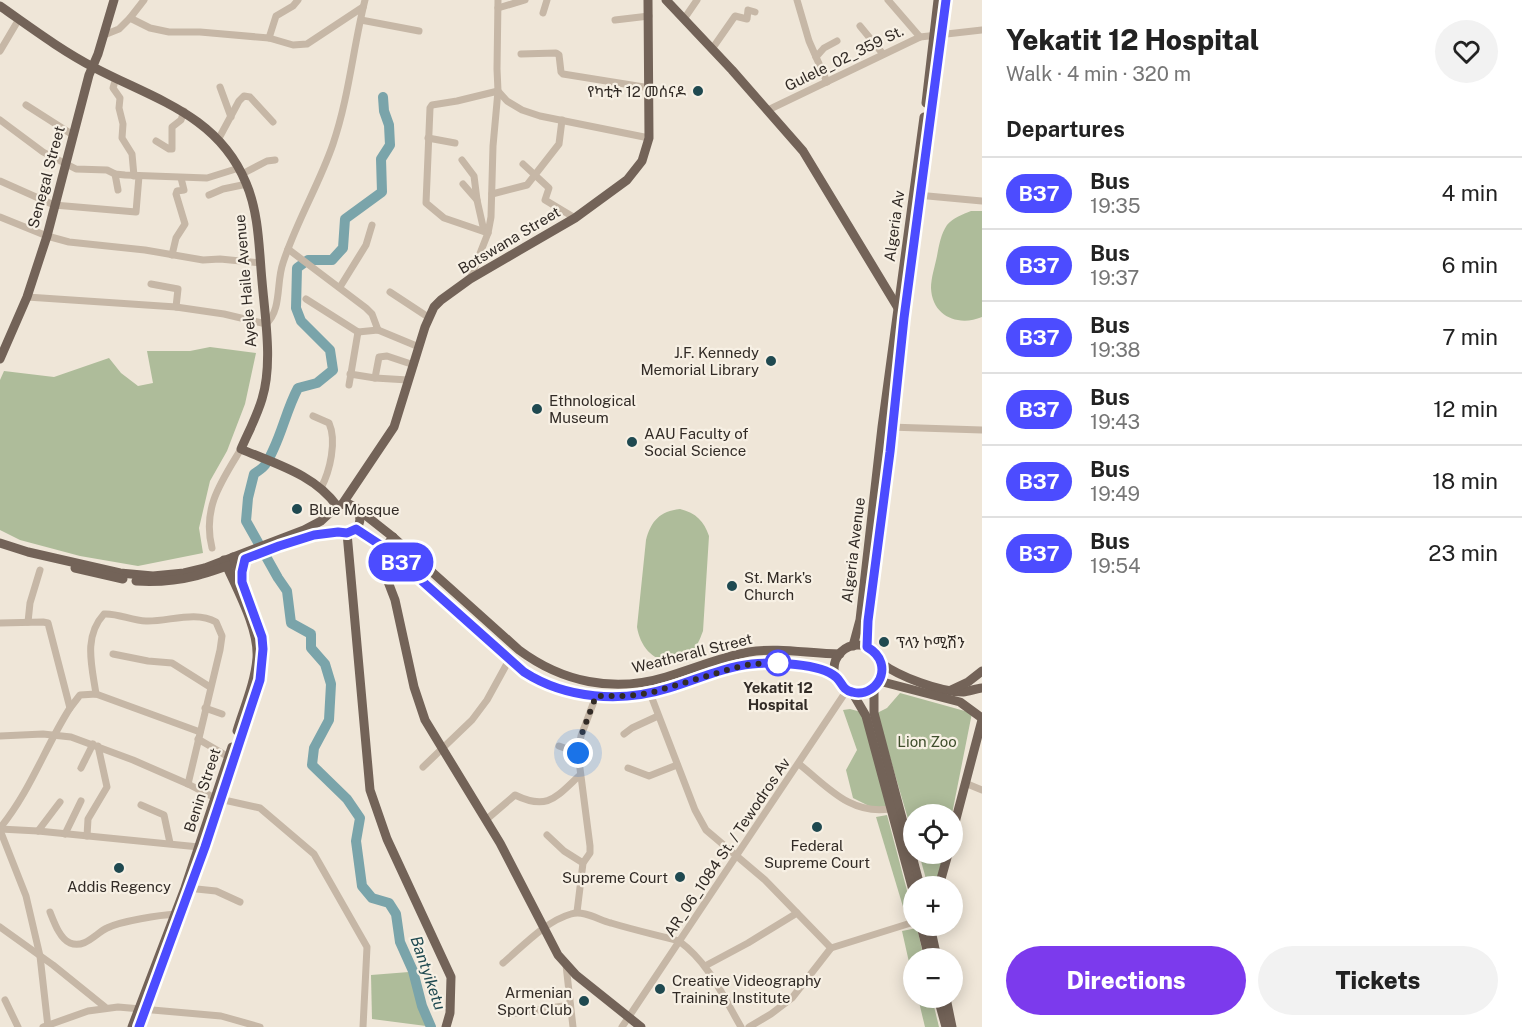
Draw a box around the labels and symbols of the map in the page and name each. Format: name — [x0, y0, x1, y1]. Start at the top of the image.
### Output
street label: Gulele_02_359 St. — [782, 22, 906, 94]
place label: የካቲት 12 መሰናዶ — [587, 83, 687, 100]
marker: የካቲት 12 መሰናዶ — [691, 84, 705, 98]
street label: Senegal Street — [24, 124, 68, 230]
street label: Algeria Av — [881, 189, 907, 263]
street label: Botswana Street — [455, 203, 563, 277]
street label: Ayele Haile Avenue — [231, 214, 259, 348]
place label: J.F. Kennedy Memorial Library — [640, 344, 759, 378]
marker: J.F. Kennedy Memorial Library — [764, 354, 778, 368]
place label: Ethnological Museum — [549, 392, 636, 426]
marker: Ethnological Museum — [530, 402, 544, 416]
place label: AAU Faculty of Social Science — [644, 425, 748, 459]
marker: AAU Faculty of Social Science — [625, 435, 639, 449]
street label: Algeria Avenue — [838, 496, 868, 604]
place label: Blue Mosque — [309, 501, 399, 518]
marker: Blue Mosque — [290, 502, 304, 516]
line badge: B37 — [366, 542, 436, 582]
place label: St. Mark's Church — [744, 569, 812, 603]
marker: St. Mark's Church — [725, 579, 739, 593]
street label: Weatherall Street — [630, 630, 754, 676]
place label: ፕላን ኮሚሽን — [896, 634, 965, 651]
marker: ፕላን ኮሚሽን — [877, 635, 891, 649]
marker: Yekatit 12 Hospital — [765, 650, 791, 676]
place label: Yekatit 12 Hospital — [743, 679, 813, 713]
park label: Lion Zoo — [897, 733, 957, 750]
your location — [563, 738, 593, 768]
street label: Benin Street — [180, 746, 224, 834]
street label: AR_06_1084 St. / Tewodros Av — [661, 754, 794, 940]
marker: Federal Supreme Court — [810, 820, 824, 834]
place label: Federal Supreme Court — [764, 837, 870, 871]
marker: Addis Regency — [112, 861, 126, 875]
place label: Supreme Court — [562, 869, 668, 886]
marker: Supreme Court — [673, 870, 687, 884]
place label: Addis Regency — [67, 878, 171, 895]
water label: Bantyiketu — [406, 933, 450, 1013]
place label: Creative Videography Training Institute — [672, 972, 821, 1006]
marker: Creative Videography Training Institute — [653, 982, 667, 996]
place label: Armenian Sport Club — [497, 984, 572, 1018]
marker: Armenian Sport Club — [577, 994, 591, 1008]

